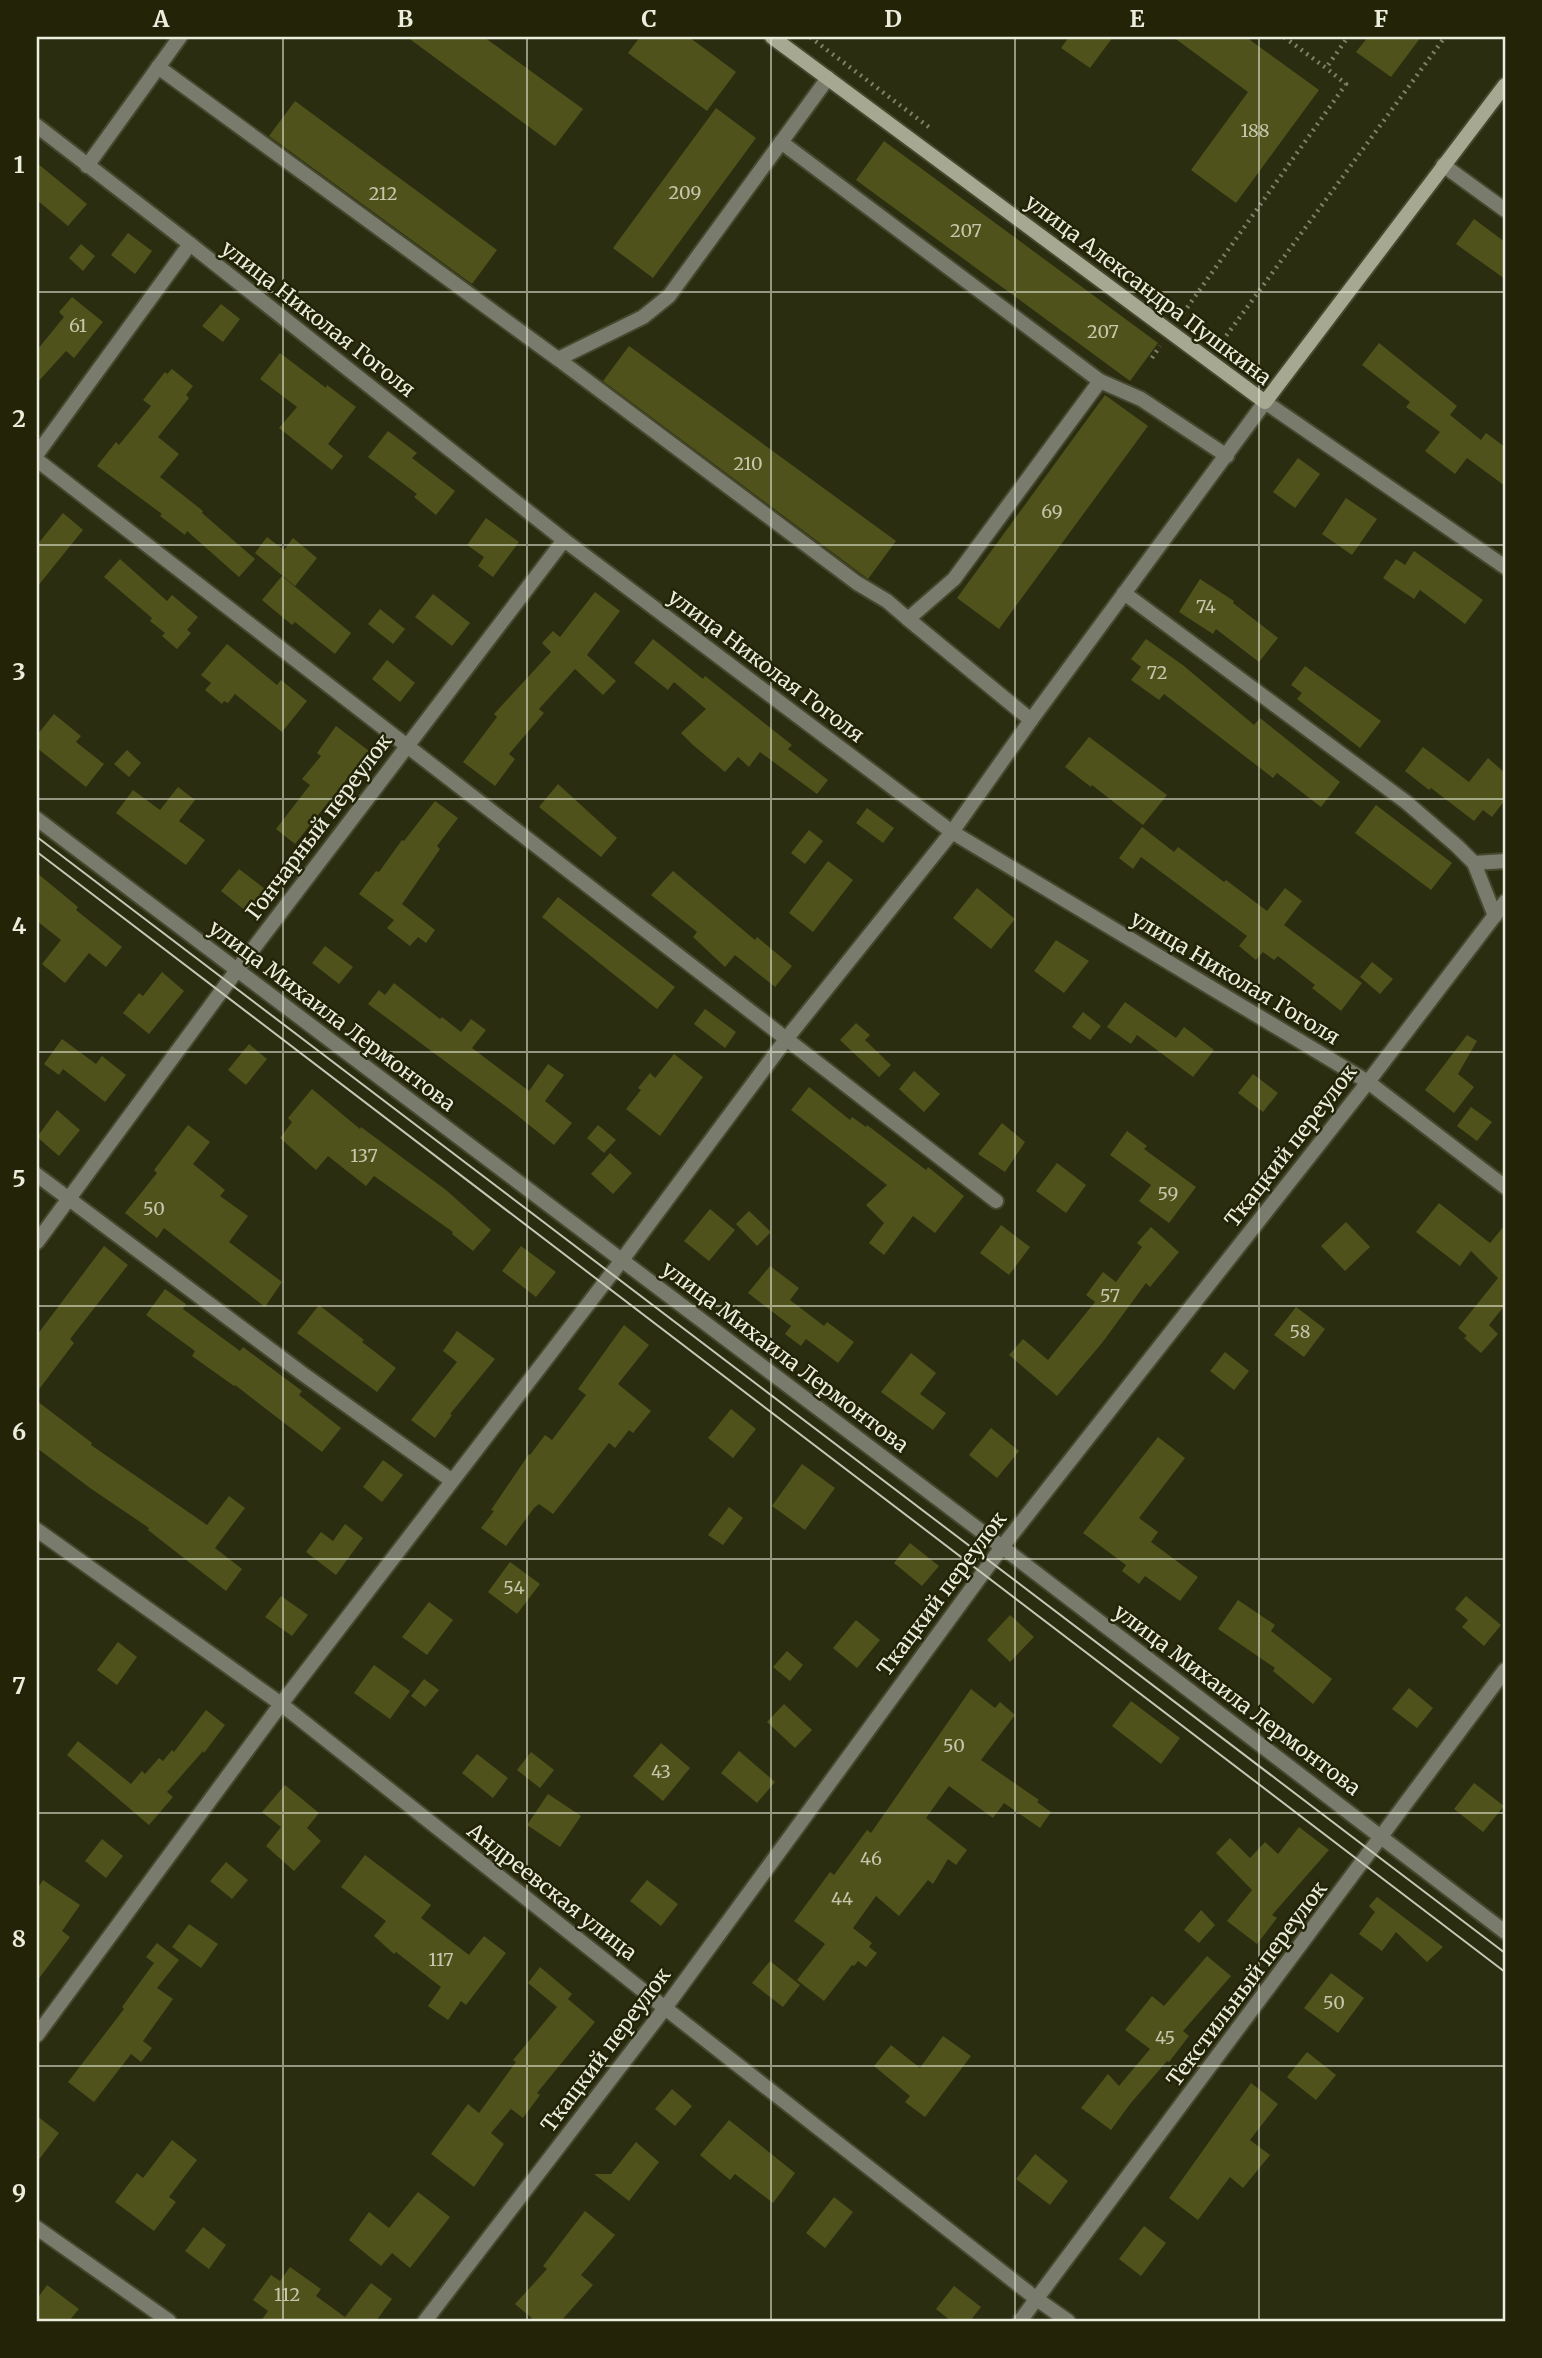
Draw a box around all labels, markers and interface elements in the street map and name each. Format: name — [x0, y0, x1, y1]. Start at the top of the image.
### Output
text: A — [152, 4, 170, 33]
text: B — [397, 4, 413, 33]
text: C — [641, 4, 657, 33]
text: D — [884, 4, 902, 33]
text: E — [1129, 4, 1145, 33]
text: F — [1374, 4, 1388, 33]
house number: 188 — [1241, 119, 1270, 142]
text: 1 — [14, 150, 25, 179]
house number: 209 — [669, 181, 701, 204]
house number: 212 — [369, 182, 397, 205]
street label: улица Александра Пушкина — [1020, 188, 1277, 391]
house number: 207 — [950, 219, 982, 242]
street label: улица Николая Гоголя — [216, 234, 421, 403]
house number: 61 — [69, 314, 87, 337]
house number: 207 — [1087, 320, 1119, 343]
text: 2 — [12, 404, 26, 433]
house number: 210 — [733, 452, 763, 475]
house number: 69 — [1041, 500, 1063, 523]
street label: улица Николая Гоголя — [663, 583, 870, 748]
house number: 74 — [1196, 595, 1216, 618]
text: 3 — [12, 657, 26, 686]
house number: 72 — [1147, 661, 1167, 684]
street label: Гончарный переулок — [240, 728, 398, 925]
street label: улица Николая Гоголя — [1126, 904, 1345, 1051]
text: 4 — [12, 911, 27, 940]
street label: улица Михаила Лермонтова — [203, 914, 461, 1117]
street label: Ткацкий переулок — [1219, 1059, 1363, 1232]
house number: 137 — [350, 1144, 378, 1167]
text: 5 — [12, 1164, 26, 1193]
house number: 59 — [1158, 1182, 1178, 1205]
house number: 50 — [143, 1197, 165, 1220]
street label: улица Михаила Лермонтова — [656, 1255, 914, 1458]
house number: 57 — [1100, 1284, 1120, 1307]
house number: 58 — [1290, 1320, 1310, 1343]
text: 6 — [12, 1417, 26, 1446]
street label: Ткацкий переулок — [871, 1506, 1012, 1681]
house number: 54 — [503, 1576, 525, 1599]
street label: улица Михаила Лермонтова — [1108, 1598, 1366, 1801]
text: 7 — [12, 1671, 26, 1700]
house number: 50 — [943, 1734, 965, 1757]
house number: 43 — [651, 1760, 671, 1783]
street label: Андреевская улица — [461, 1816, 643, 1966]
house number: 46 — [860, 1847, 882, 1870]
street label: Текстильный переулок — [1161, 1876, 1333, 2092]
house number: 44 — [831, 1887, 853, 1910]
text: 8 — [12, 1924, 26, 1953]
house number: 117 — [429, 1948, 453, 1971]
street label: Ткацкий переулок — [535, 1962, 676, 2137]
house number: 50 — [1323, 1991, 1345, 2014]
house number: 45 — [1155, 2026, 1175, 2049]
text: 9 — [12, 2178, 26, 2207]
house number: 112 — [274, 2283, 300, 2306]

